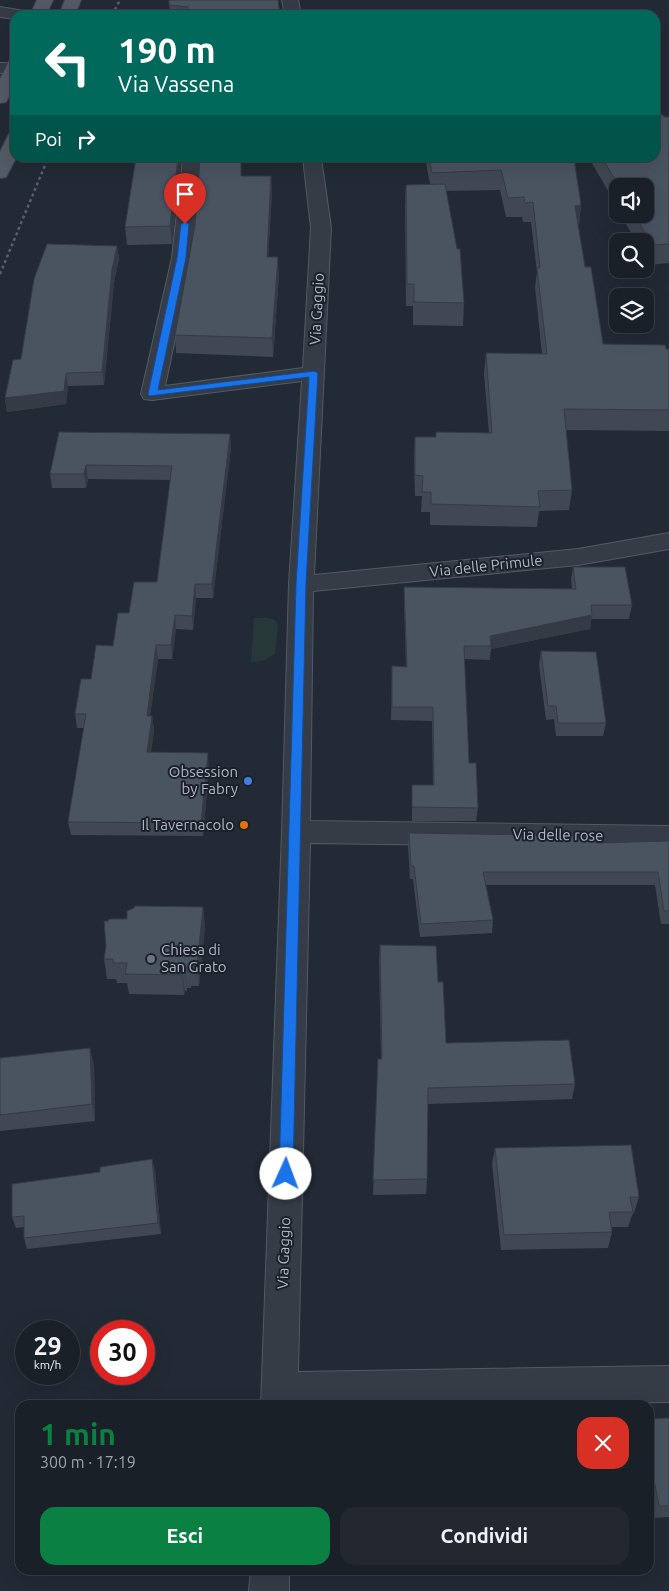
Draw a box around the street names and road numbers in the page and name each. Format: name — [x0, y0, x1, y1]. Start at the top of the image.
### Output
street label: Via Gaggio — [306, 273, 327, 345]
street label: Via delle Primule — [429, 551, 543, 580]
street label: Via delle rose — [513, 825, 603, 844]
street label: Via Gaggio — [274, 1217, 293, 1289]

